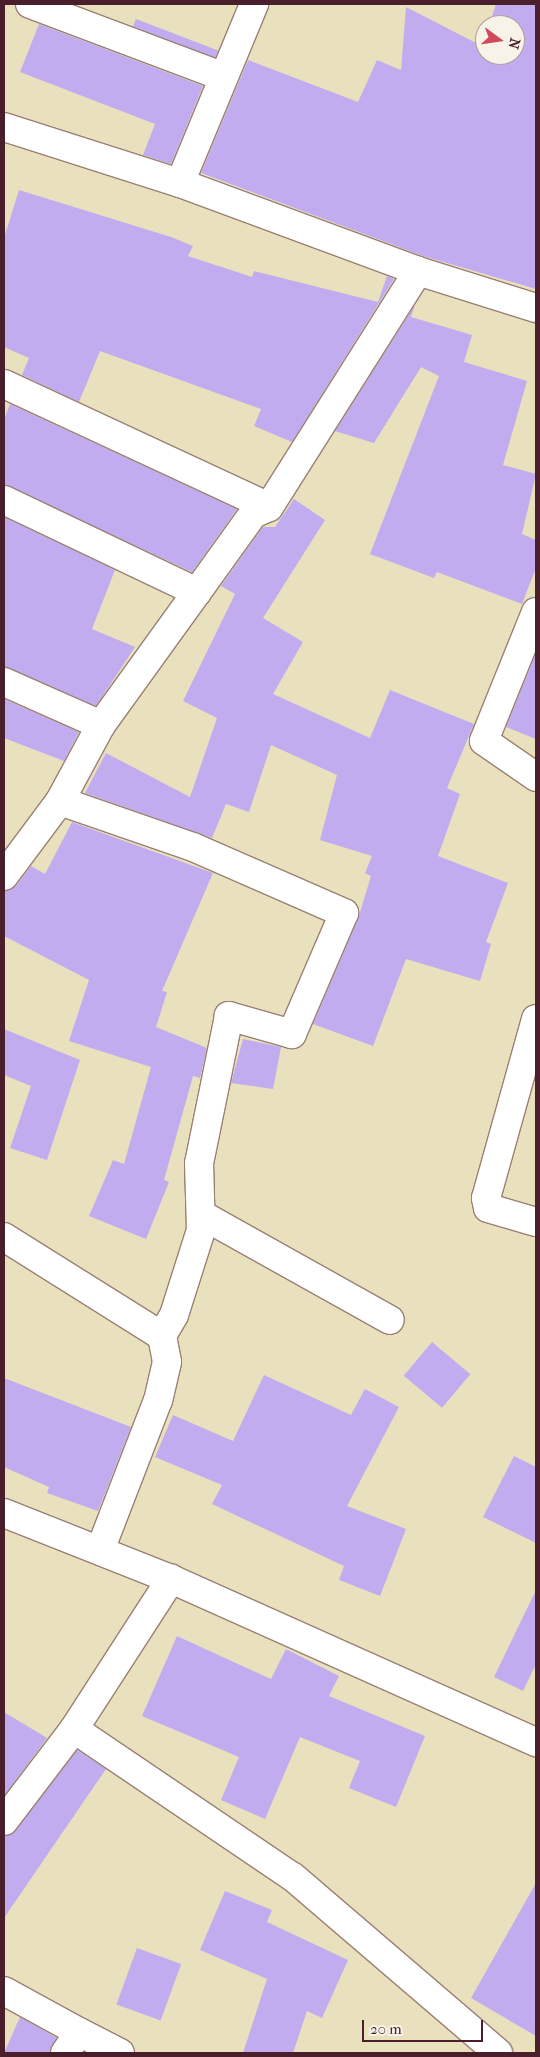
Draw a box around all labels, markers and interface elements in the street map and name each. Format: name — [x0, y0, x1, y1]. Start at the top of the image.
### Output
north arrow — [475, 15, 525, 65]
text: N — [505, 36, 524, 51]
scale bar — [365, 2010, 486, 2042]
text: 20 m — [370, 2020, 402, 2038]

